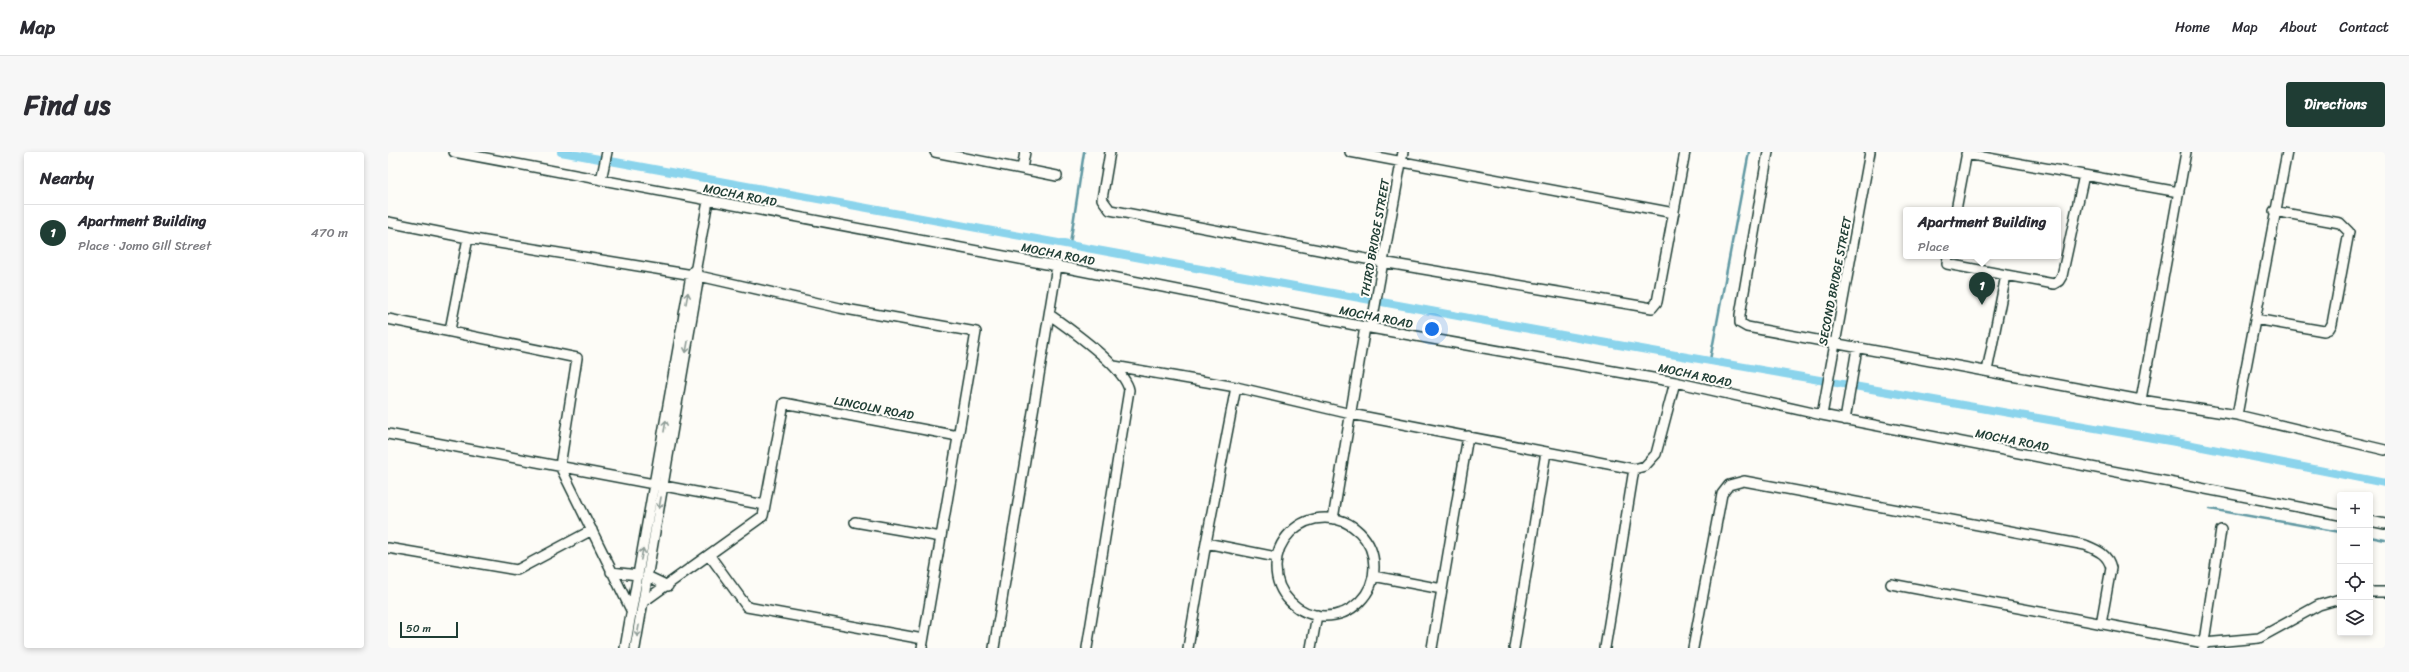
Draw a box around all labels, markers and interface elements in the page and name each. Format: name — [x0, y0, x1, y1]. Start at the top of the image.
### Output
text: Map — [20, 11, 55, 44]
text: Home — [2175, 15, 2210, 40]
text: Map — [2232, 15, 2258, 40]
text: About — [2280, 15, 2317, 40]
text: Contact — [2339, 15, 2389, 40]
text: Find us — [24, 80, 111, 129]
button: Directions — [2286, 82, 2385, 127]
text: Nearby — [40, 163, 94, 193]
street label: THIRD BRIDGE STREET — [1354, 176, 1396, 299]
street label: MOCHA ROAD — [701, 177, 780, 213]
popup — [1903, 207, 2061, 259]
text: Apartment Building — [78, 208, 206, 234]
text: Apartment Building — [1918, 209, 2046, 235]
street label: SECOND BRIDGE STREET — [1812, 214, 1858, 347]
text: 1 — [50, 221, 56, 244]
text: 470 m — [311, 221, 348, 244]
text: Place · Jomo Gill Street — [78, 234, 211, 257]
text: Place — [1918, 235, 1949, 258]
street label: MOCHA ROAD — [1019, 236, 1098, 272]
pin: 1 — [1969, 272, 1995, 305]
one-way arrow — [683, 292, 691, 305]
street label: MOCHA ROAD — [1337, 299, 1416, 335]
your location — [1422, 319, 1442, 339]
one-way arrow — [682, 340, 690, 353]
street label: MOCHA ROAD — [1656, 356, 1735, 394]
street label: LINCOLN ROAD — [832, 389, 917, 427]
one-way arrow — [661, 420, 669, 433]
street label: MOCHA ROAD — [1973, 422, 2052, 458]
map controls — [2337, 492, 2373, 636]
button: + — [2337, 492, 2373, 528]
one-way arrow — [656, 496, 664, 509]
button: − — [2337, 528, 2373, 564]
one-way arrow — [638, 548, 646, 561]
button: locate — [2337, 564, 2373, 600]
button: layers — [2337, 600, 2373, 636]
text: 50 m — [406, 619, 431, 638]
scale bar — [400, 620, 458, 639]
one-way arrow — [634, 624, 642, 637]

